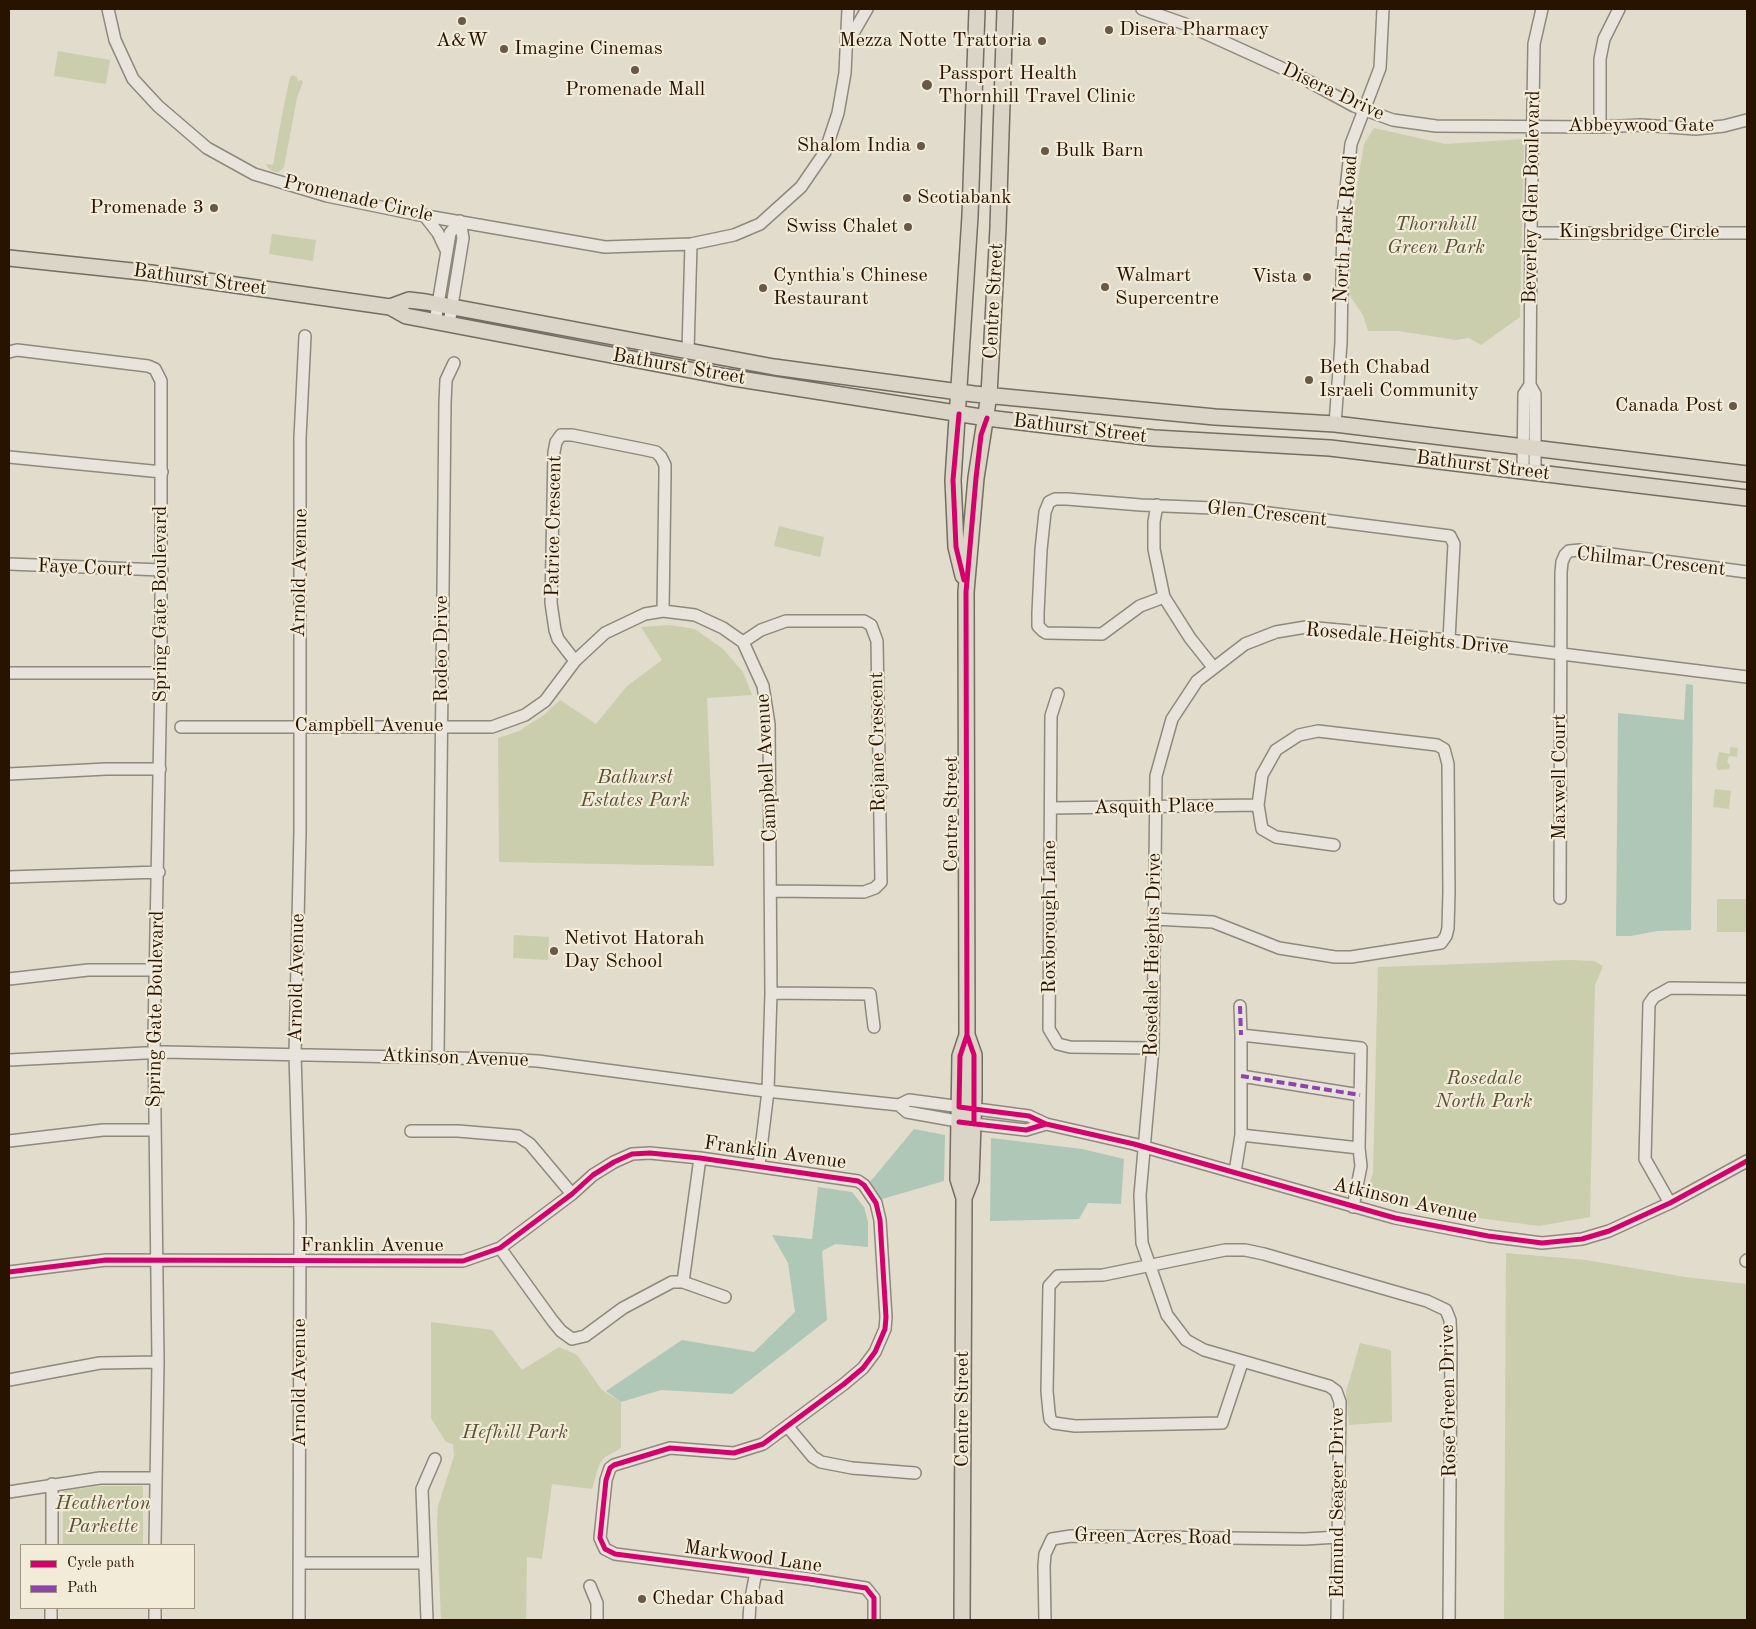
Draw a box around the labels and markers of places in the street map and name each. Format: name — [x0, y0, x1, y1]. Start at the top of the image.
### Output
marker: A&W — [456, 15, 468, 27]
place label: Disera Pharmacy — [1119, 18, 1269, 42]
marker: Disera Pharmacy — [1103, 24, 1115, 36]
place label: A&W — [436, 29, 488, 53]
place label: Mezza Notte Trattoria — [839, 29, 1032, 53]
marker: Mezza Notte Trattoria — [1036, 35, 1048, 47]
place label: Imagine Cinemas — [514, 37, 663, 61]
marker: Imagine Cinemas — [498, 43, 510, 55]
place label: Passport Health Thornhill Travel Clinic — [938, 62, 1135, 109]
marker: Promenade Mall — [629, 64, 641, 76]
place label: Promenade Mall — [565, 78, 705, 102]
marker: Passport Health Thornhill Travel Clinic — [920, 78, 934, 92]
place label: Shalom India — [797, 134, 911, 158]
place label: Bulk Barn — [1055, 139, 1144, 163]
marker: Shalom India — [915, 140, 927, 152]
marker: Bulk Barn — [1039, 145, 1051, 157]
place label: Scotiabank — [917, 186, 1012, 210]
marker: Scotiabank — [901, 192, 913, 204]
place label: Promenade 3 — [90, 196, 204, 220]
marker: Promenade 3 — [208, 202, 220, 214]
place label: Swiss Chalet — [786, 215, 898, 239]
marker: Swiss Chalet — [902, 221, 914, 233]
place label: Cynthia's Chinese Restaurant — [773, 264, 928, 311]
place label: Walmart Supercentre — [1115, 264, 1219, 311]
place label: Vista — [1251, 265, 1297, 289]
marker: Vista — [1301, 271, 1313, 283]
marker: Walmart Supercentre — [1099, 281, 1111, 293]
marker: Cynthia's Chinese Restaurant — [757, 282, 769, 294]
place label: Beth Chabad Israeli Community — [1319, 356, 1479, 403]
marker: Beth Chabad Israeli Community — [1303, 374, 1315, 386]
place label: Canada Post — [1615, 394, 1723, 418]
marker: Canada Post — [1727, 400, 1739, 412]
place label: Netivot Hatorah Day School — [564, 927, 705, 974]
marker: Netivot Hatorah Day School — [548, 945, 560, 957]
place label: Chedar Chabad — [652, 1587, 784, 1611]
marker: Chedar Chabad — [636, 1593, 648, 1605]

